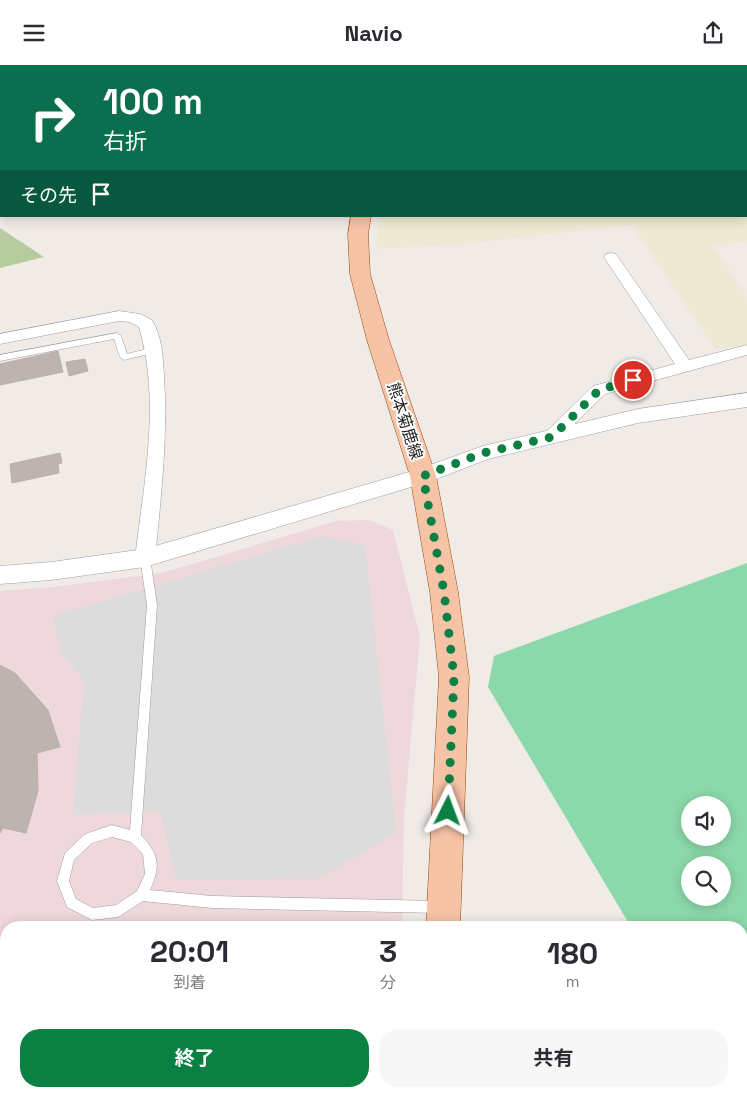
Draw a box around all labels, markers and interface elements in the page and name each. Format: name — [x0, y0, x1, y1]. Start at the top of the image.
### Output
icon: menu — [20, 19, 48, 47]
text: Navio — [344, 19, 403, 47]
icon: share — [699, 19, 727, 47]
text: 100 m — [103, 80, 203, 124]
icon: right — [20, 85, 85, 150]
text: 右折 — [103, 127, 147, 155]
icon: arrive — [87, 180, 115, 208]
text: その先 — [20, 183, 77, 208]
pin — [612, 359, 654, 401]
icon: arrive — [619, 366, 647, 394]
street label: 熊本菊鹿線 — [383, 380, 427, 462]
position arrow — [421, 784, 473, 836]
map controls — [681, 796, 731, 906]
button: sound — [681, 796, 731, 846]
button: search — [681, 856, 731, 906]
text: 20:01 — [150, 932, 229, 971]
text: 3 — [379, 932, 397, 971]
text: 180 — [547, 934, 598, 973]
text: m — [566, 971, 579, 992]
text: 到着 — [173, 972, 205, 993]
text: 分 — [380, 972, 396, 993]
button: 終了 — [20, 1029, 369, 1087]
button: 共有 — [379, 1029, 728, 1087]

